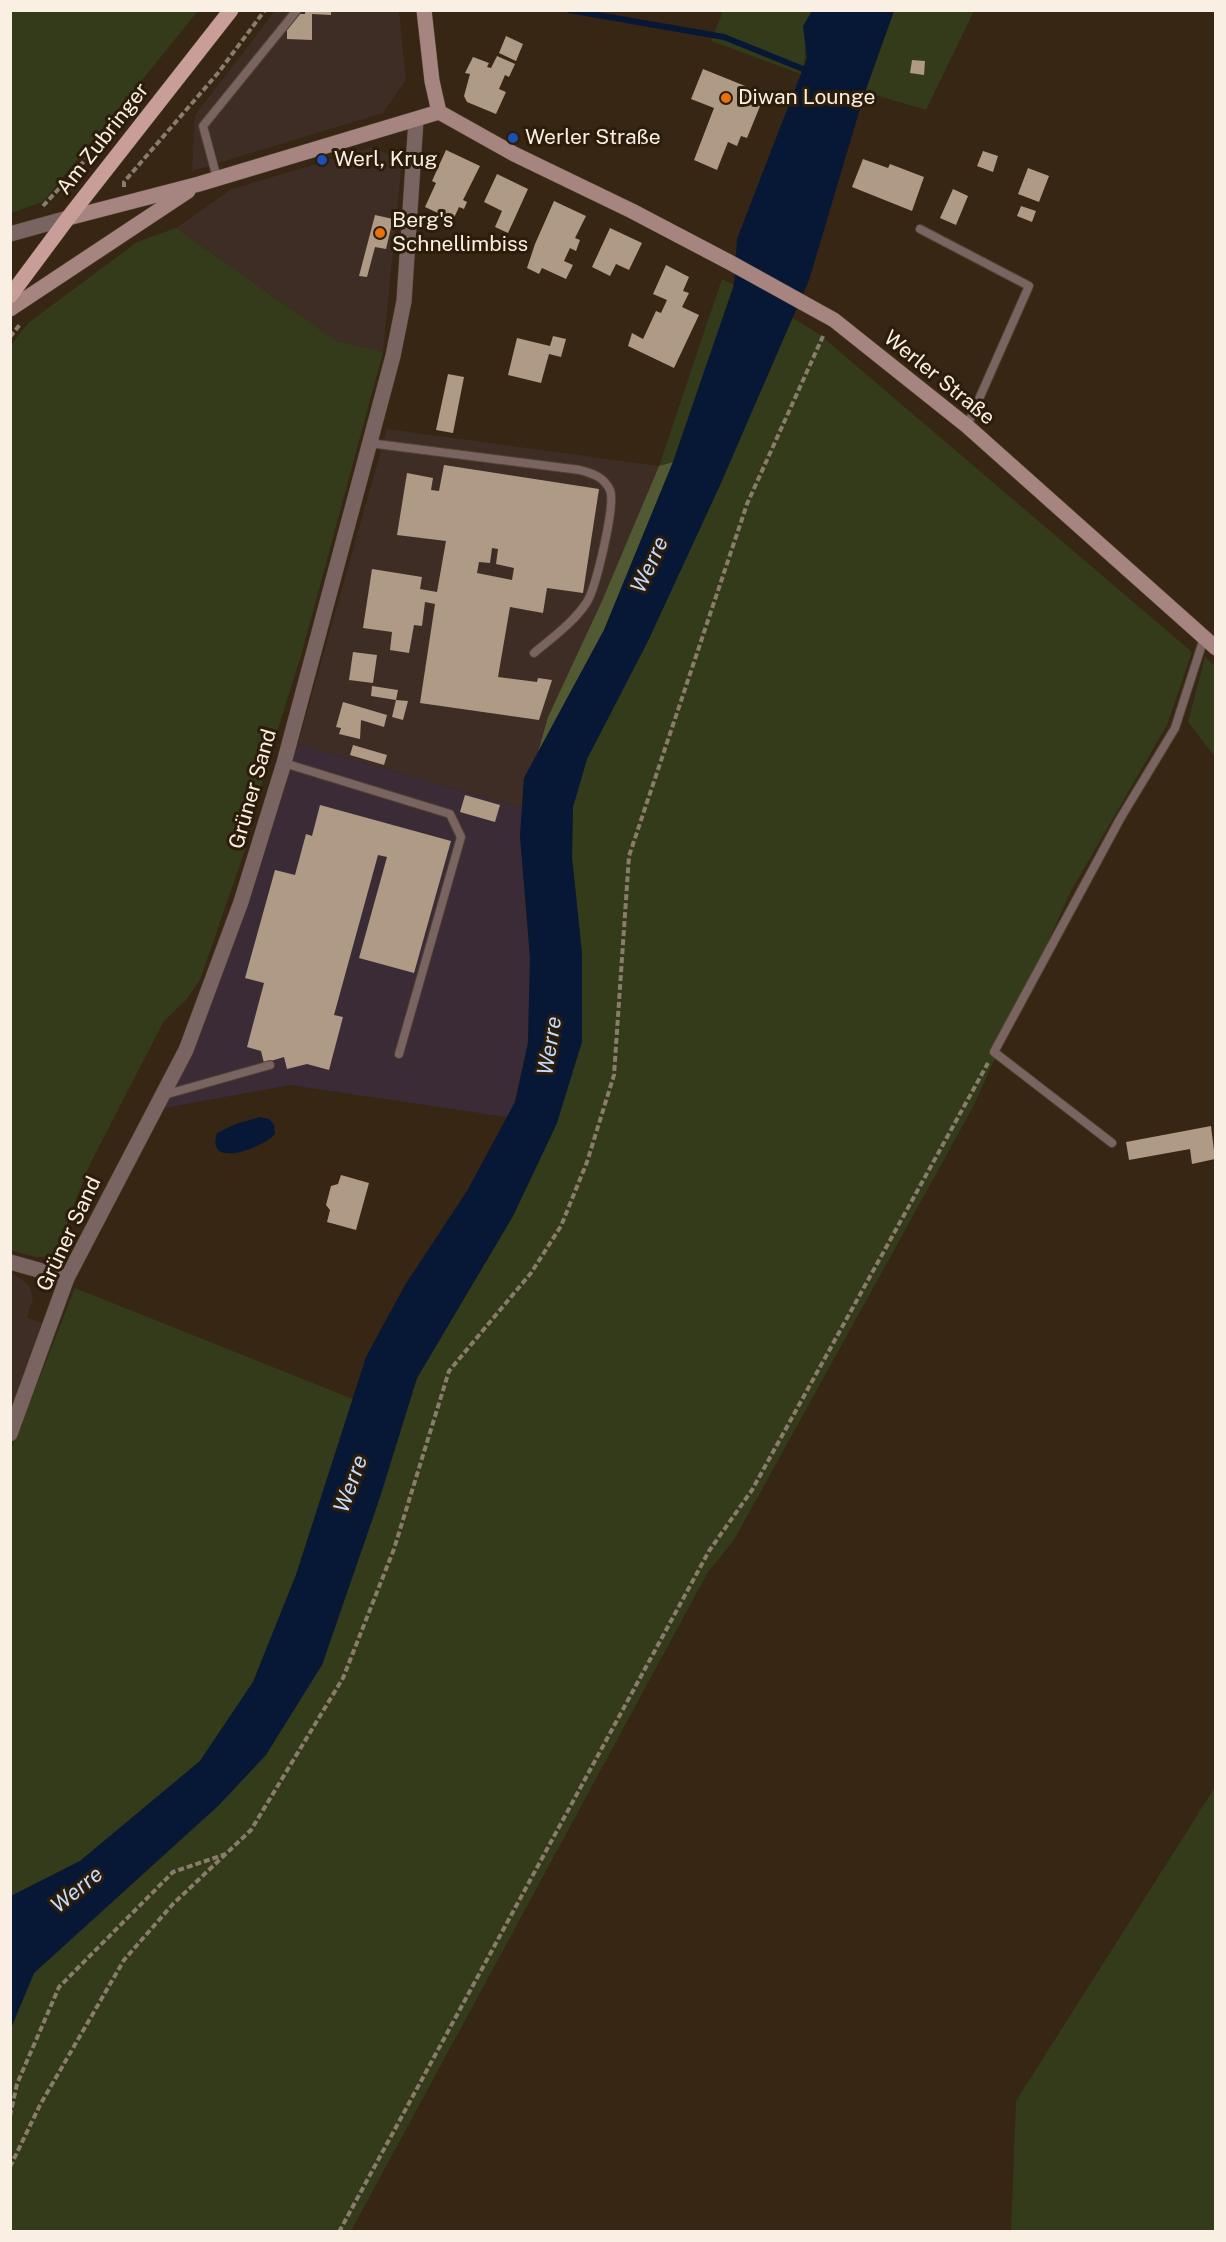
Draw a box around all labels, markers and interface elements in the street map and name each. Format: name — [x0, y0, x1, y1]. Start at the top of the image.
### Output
street label: Am Zubringer — [52, 78, 154, 200]
place label: Diwan Lounge — [738, 85, 875, 111]
marker: Diwan Lounge — [719, 91, 733, 105]
place label: Werler Straße — [525, 125, 661, 151]
marker: Werler Straße — [506, 131, 520, 145]
place label: Werl, Krug — [334, 147, 438, 173]
marker: Werl, Krug — [315, 153, 329, 167]
place label: Berg's Schnellimbiss — [392, 208, 528, 258]
marker: Berg's Schnellimbiss — [373, 226, 387, 240]
street label: Werler Straße — [878, 325, 1000, 431]
water label: Werre — [626, 533, 674, 597]
street label: Grüner Sand — [224, 726, 282, 852]
water label: Werre — [532, 1015, 568, 1077]
street label: Grüner Sand — [31, 1173, 107, 1295]
water label: Werre — [328, 1452, 374, 1516]
water label: Werre — [46, 1861, 108, 1919]

